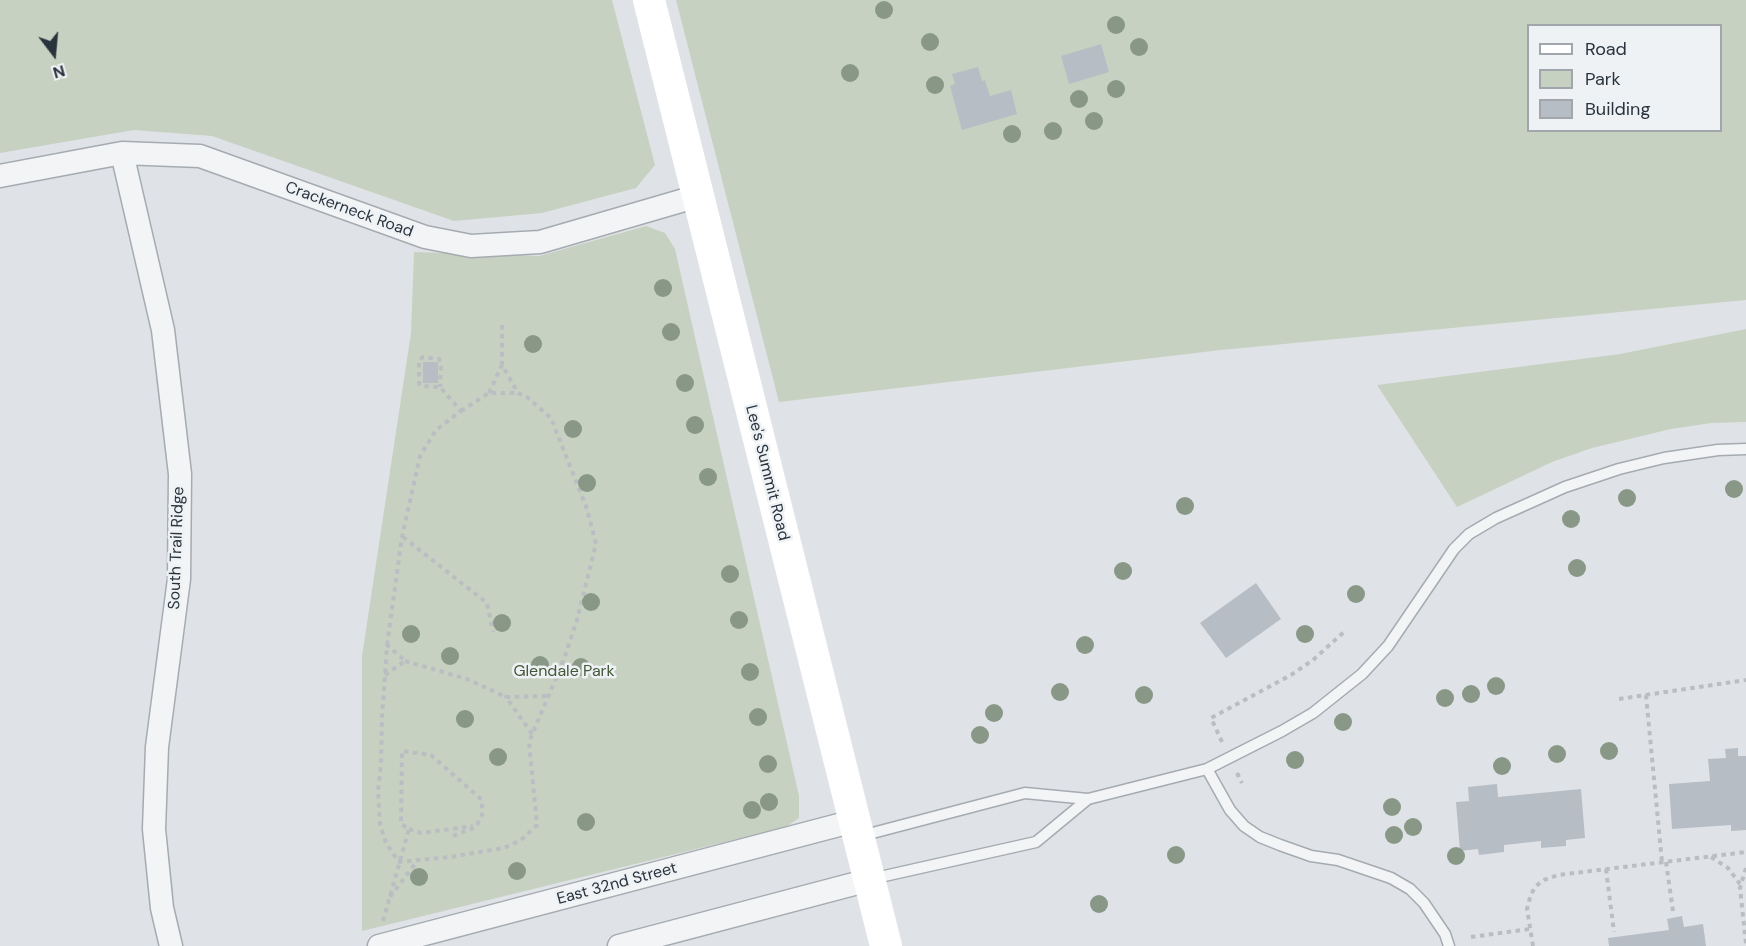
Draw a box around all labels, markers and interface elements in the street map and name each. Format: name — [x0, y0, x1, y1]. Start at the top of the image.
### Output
north arrow — [24, 24, 84, 84]
legend — [1527, 24, 1722, 132]
text: Road — [1585, 37, 1627, 61]
text: N — [51, 60, 68, 83]
text: Park — [1585, 67, 1621, 91]
text: Building — [1585, 97, 1650, 121]
street label: Crackerneck Road — [282, 178, 416, 242]
street label: Lee's Summit Road — [741, 403, 793, 543]
street label: South Trail Ridge — [165, 486, 189, 610]
park label: Glendale Park — [513, 662, 615, 682]
street label: East 32nd Street — [555, 859, 679, 909]

